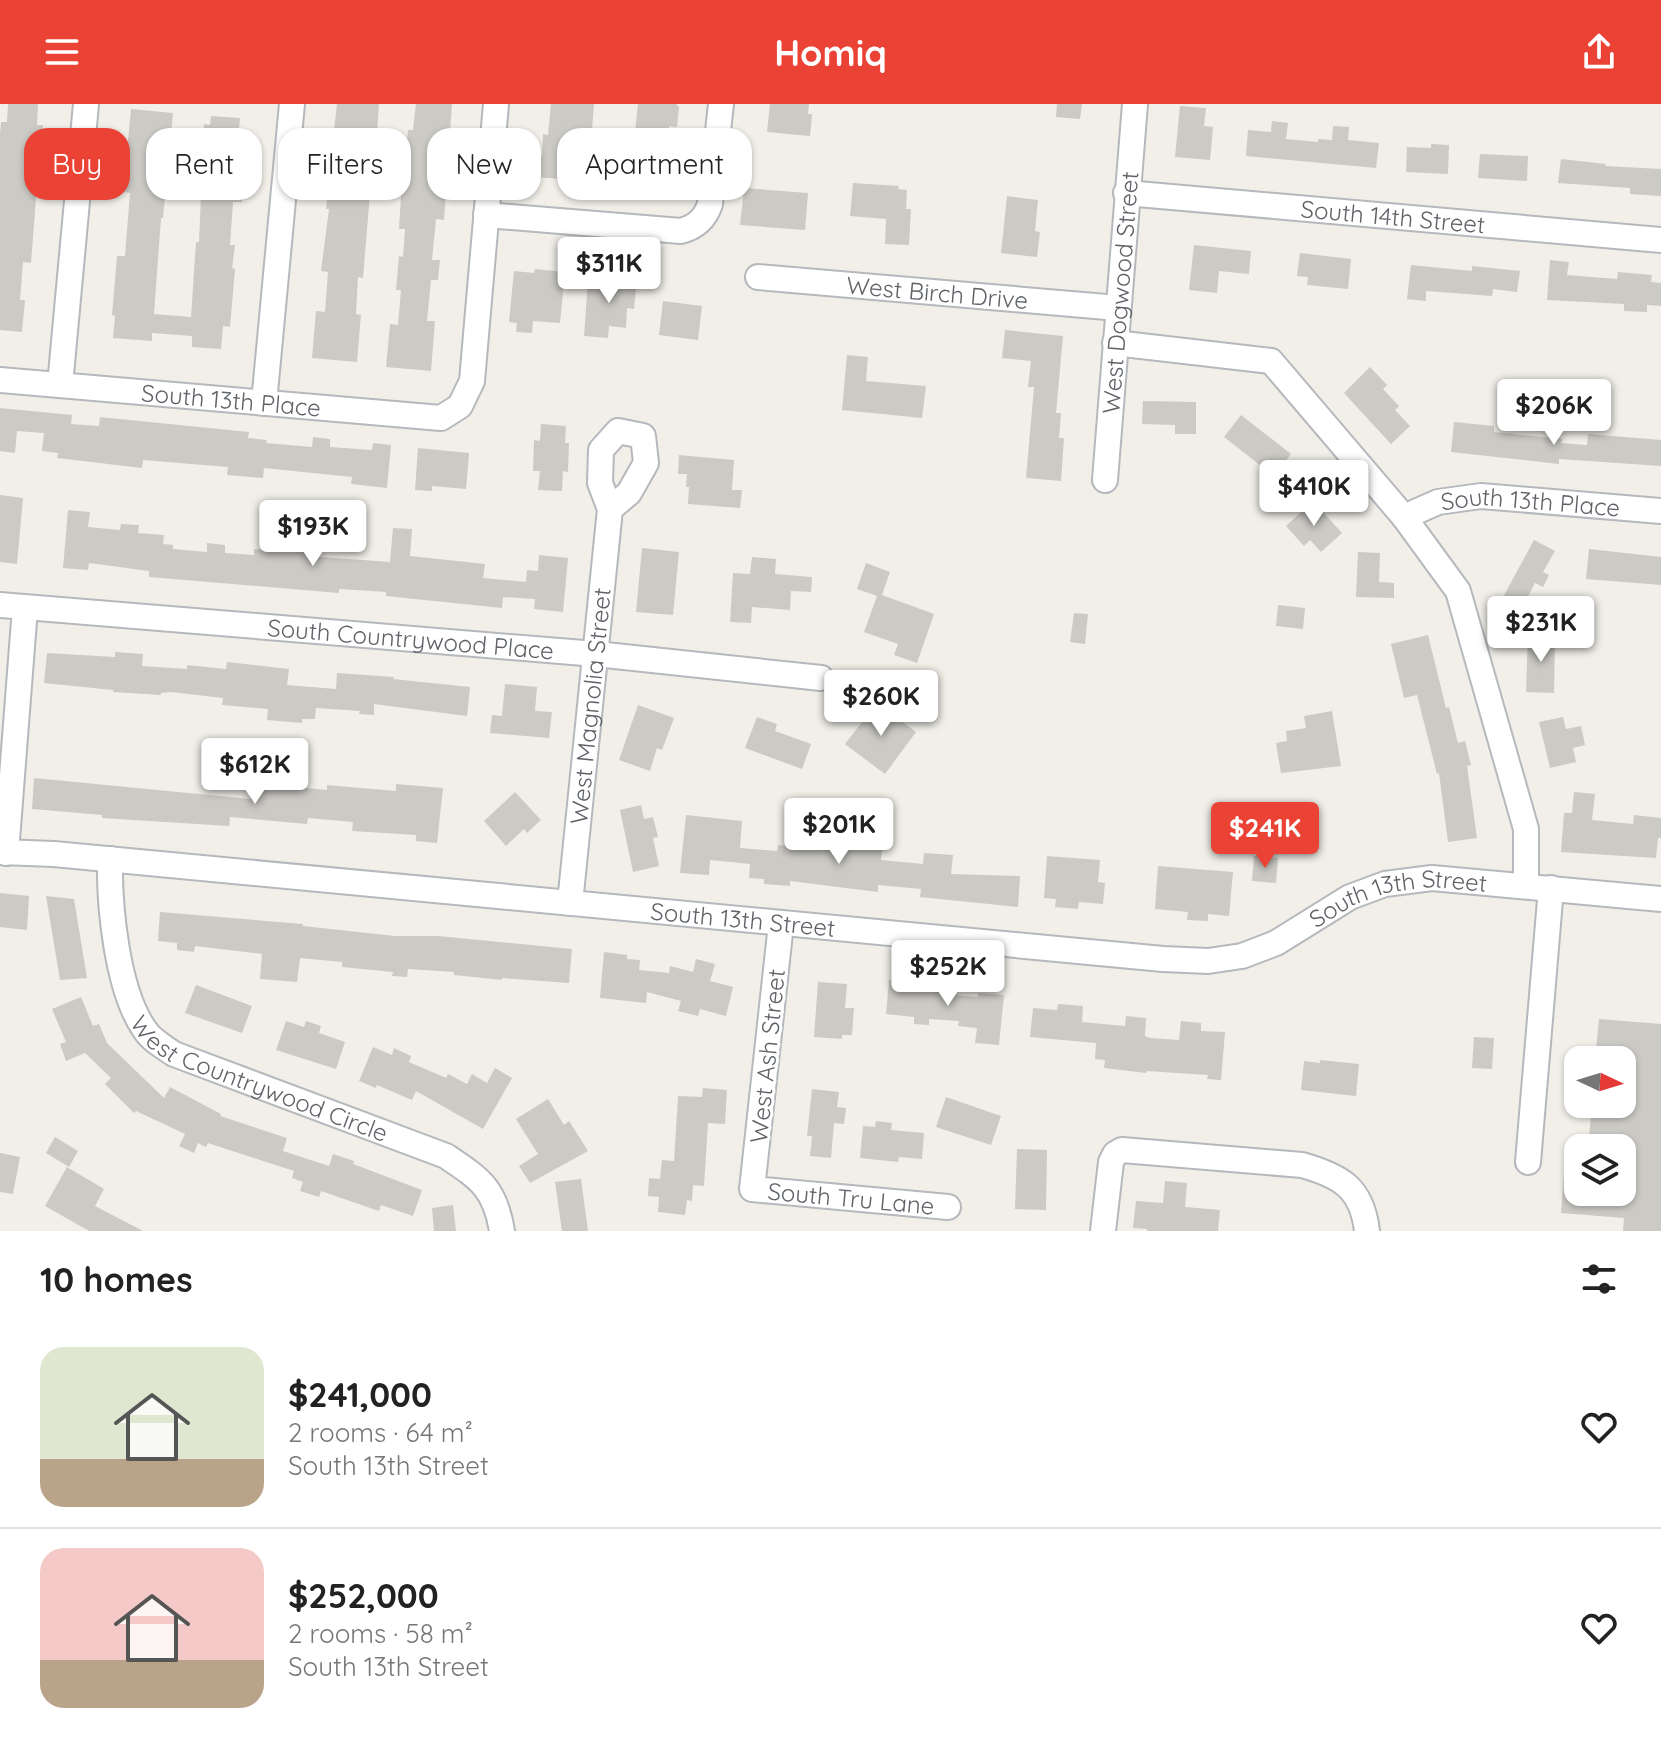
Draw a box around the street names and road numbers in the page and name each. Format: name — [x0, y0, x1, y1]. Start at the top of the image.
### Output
street label: West Dogwood Street — [1095, 170, 1145, 415]
street label: South 14th Street — [1299, 193, 1487, 239]
street label: West Birch Drive — [845, 270, 1029, 315]
street label: South 13th Place — [140, 377, 322, 423]
street label: South 13th Place — [1439, 481, 1621, 523]
street label: West Magnolia Street — [563, 586, 617, 826]
street label: South Countrywood Place — [266, 612, 555, 665]
street label: South 13th Street — [1303, 863, 1488, 934]
street label: South 13th Street — [649, 896, 837, 943]
street label: West Ash Street — [743, 967, 791, 1145]
street label: West Countrywood Circle — [124, 1009, 392, 1148]
street label: South Tru Lane — [766, 1176, 936, 1221]

